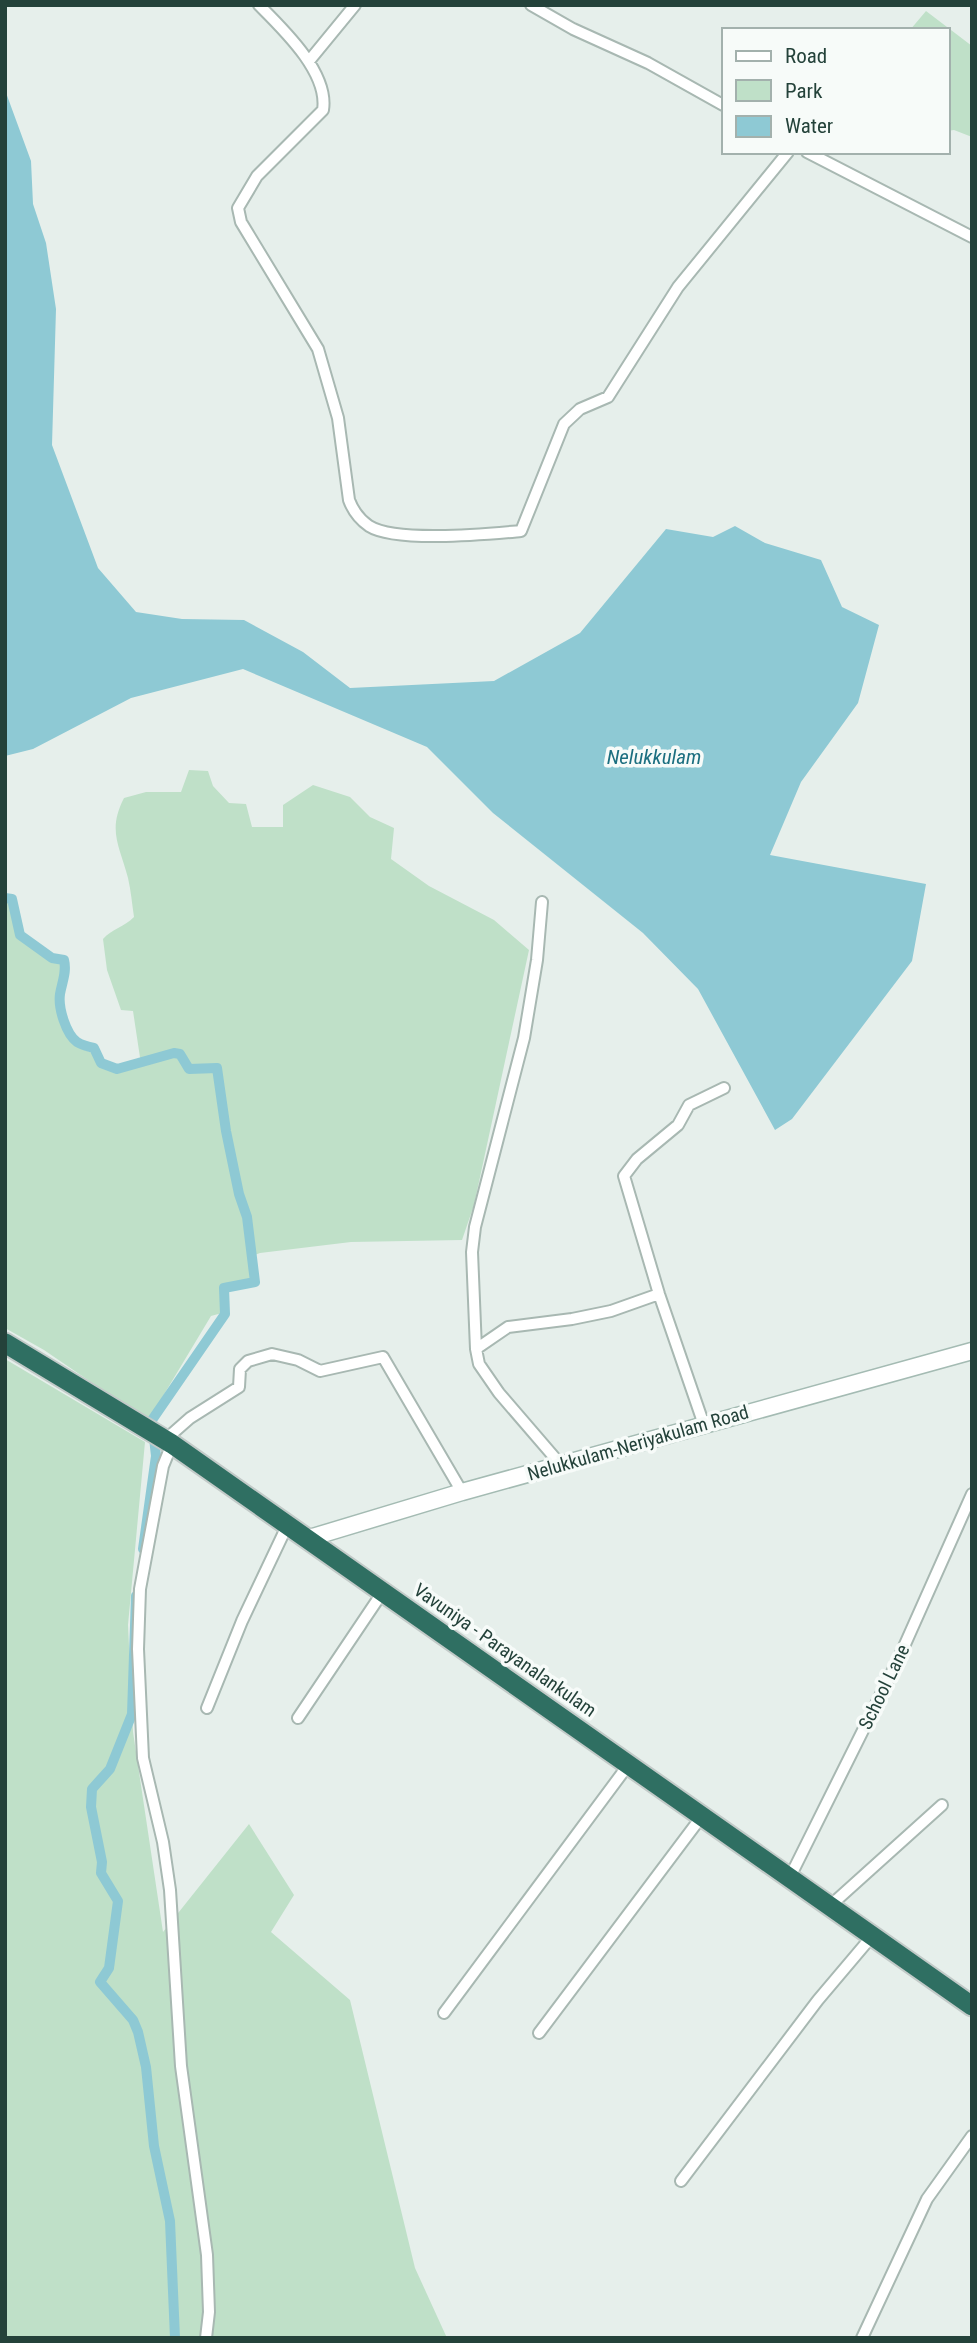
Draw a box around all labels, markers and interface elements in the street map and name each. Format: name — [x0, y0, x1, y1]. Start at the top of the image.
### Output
legend — [722, 28, 949, 154]
text: Road — [785, 44, 827, 68]
text: Park — [785, 79, 823, 103]
text: Water — [785, 114, 833, 138]
water label: Nelukkulam — [607, 745, 701, 769]
street label: Nelukkulam-Neriyakulam Road — [525, 1400, 751, 1486]
street label: Vavuniya - Parayanalankulam — [409, 1578, 601, 1722]
street label: School Lane — [854, 1641, 915, 1733]

